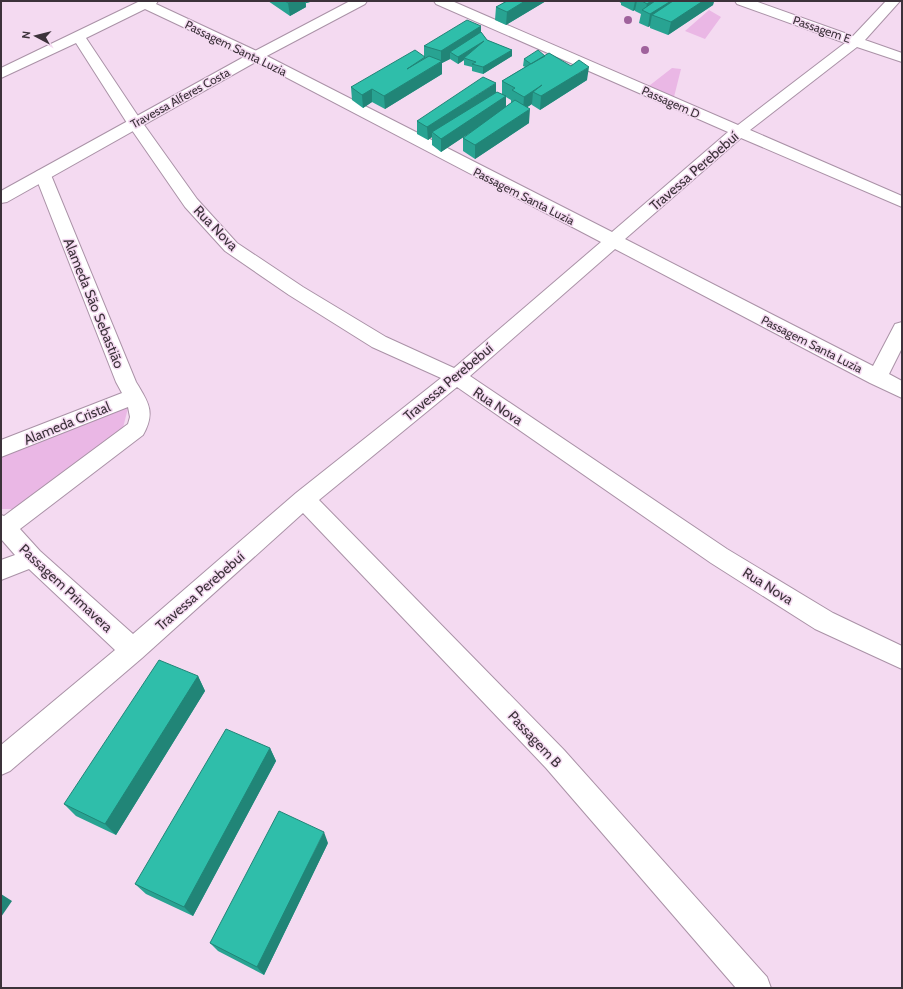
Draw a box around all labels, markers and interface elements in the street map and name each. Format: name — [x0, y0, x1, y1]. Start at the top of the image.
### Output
street label: Passagem E — [791, 12, 853, 46]
north arrow — [16, 16, 56, 56]
street label: Passagem Santa Luzia — [183, 17, 290, 79]
text: N — [19, 30, 33, 39]
street label: Travessa Alferes Costa — [128, 64, 232, 131]
street label: Passagem D — [640, 82, 703, 122]
street label: Travessa Perebebuí — [646, 128, 742, 214]
street label: Passagem Santa Luzia — [471, 164, 577, 228]
street label: Rua Nova — [190, 202, 242, 255]
street label: Alameda São Sebastião — [60, 235, 129, 371]
street label: Passagem Santa Luzia — [759, 312, 865, 376]
street label: Travessa Perebebuí — [399, 339, 497, 425]
street label: Rua Nova — [470, 383, 527, 429]
street label: Alameda Cristal — [21, 397, 114, 449]
street label: Passagem Primavera — [15, 540, 117, 636]
street label: Travessa Perebebuí — [152, 548, 248, 634]
street label: Rua Nova — [739, 563, 797, 609]
street label: Passagem B — [504, 707, 566, 771]

